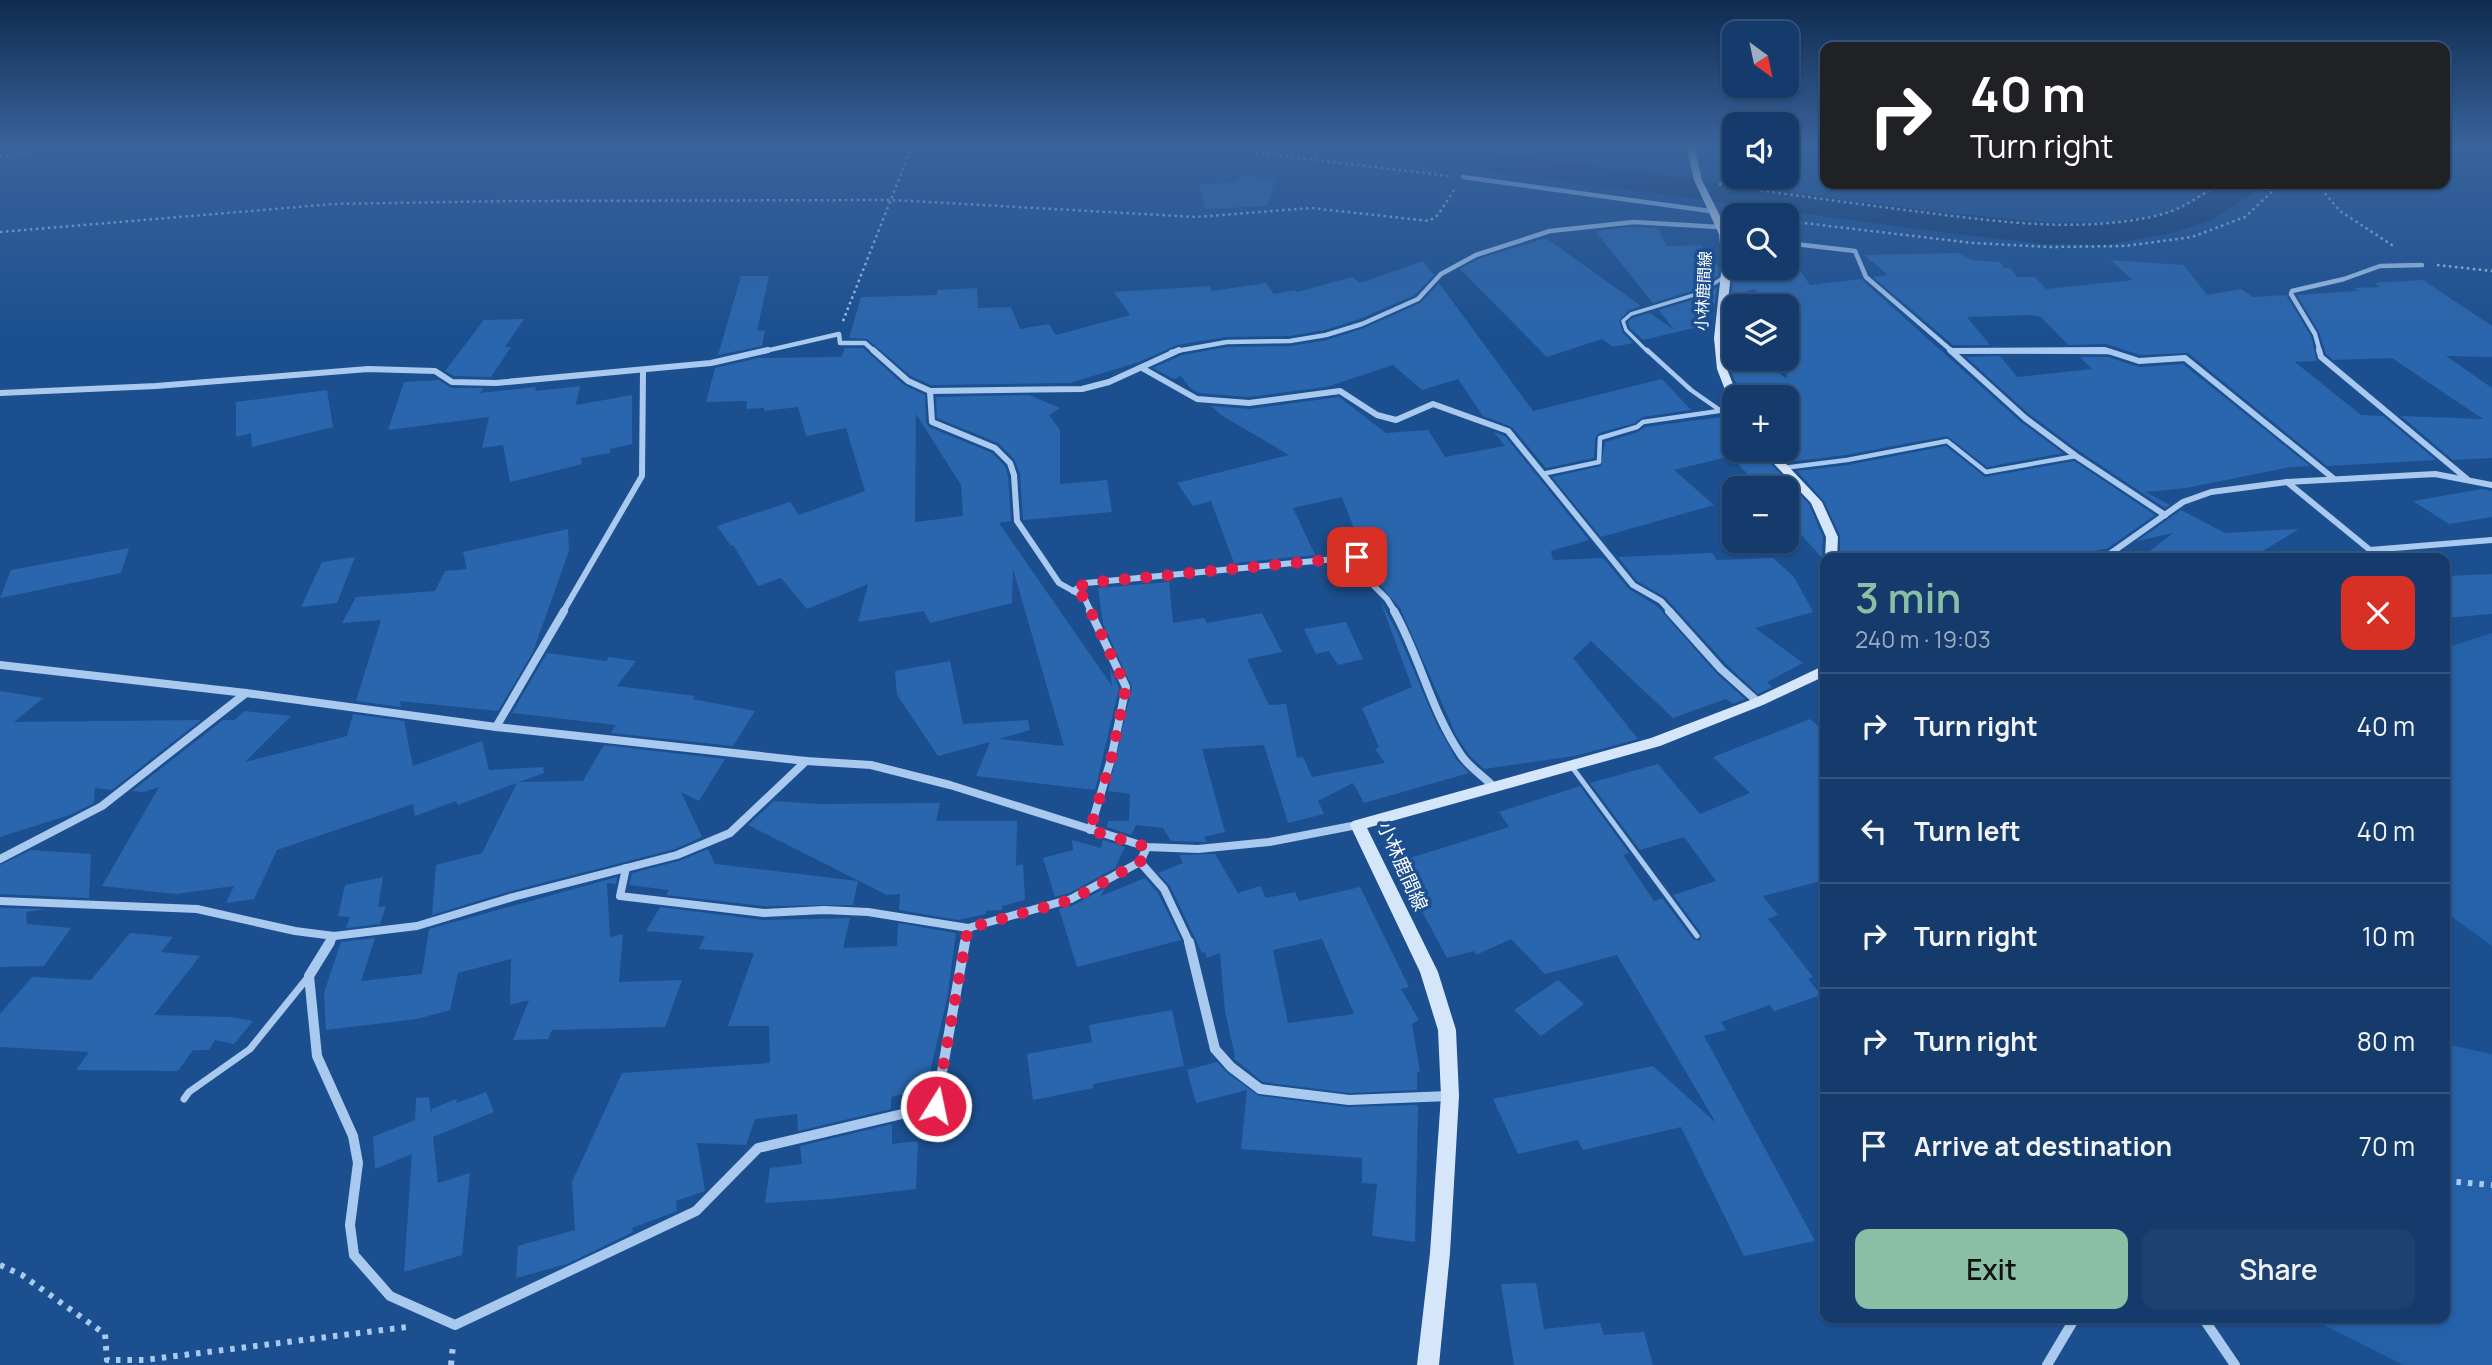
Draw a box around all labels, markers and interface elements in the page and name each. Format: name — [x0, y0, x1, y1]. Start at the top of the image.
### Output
north arrow — [1722, 21, 1799, 98]
map controls — [1722, 21, 1799, 553]
text: 40 m — [1970, 60, 2086, 127]
icon: right — [1855, 70, 1946, 161]
button: sound — [1722, 112, 1799, 189]
text: Turn right — [1970, 124, 2113, 168]
button: search — [1722, 203, 1799, 280]
street label: 小林鹿間線 — [1690, 250, 1716, 332]
button: layers — [1722, 294, 1799, 371]
button: + — [1722, 385, 1799, 462]
button: − — [1722, 476, 1799, 553]
pin — [1327, 527, 1387, 587]
icon: arrive — [1338, 538, 1376, 576]
text: 3 min — [1855, 568, 1961, 626]
button: close — [2341, 576, 2415, 650]
text: 240 m · 19:03 — [1855, 623, 1991, 655]
icon: right — [1855, 707, 1893, 745]
text: Turn right — [1914, 708, 2038, 744]
text: 40 m — [2357, 708, 2415, 744]
icon: left — [1855, 812, 1893, 850]
text: Turn left — [1914, 813, 2021, 849]
text: 40 m — [2357, 813, 2415, 849]
street label: 小林鹿間線 — [1372, 817, 1434, 915]
icon: right — [1855, 917, 1893, 955]
text: Turn right — [1914, 918, 2038, 954]
text: 10 m — [2362, 918, 2415, 954]
icon: right — [1855, 1022, 1893, 1060]
text: Turn right — [1914, 1023, 2038, 1059]
text: 80 m — [2357, 1023, 2415, 1059]
position arrow — [899, 1069, 973, 1143]
icon: arrive — [1855, 1127, 1893, 1165]
text: Arrive at destination — [1914, 1128, 2172, 1164]
text: 70 m — [2359, 1128, 2415, 1164]
button: Exit — [1855, 1229, 2128, 1309]
button: Share — [2142, 1229, 2415, 1309]

